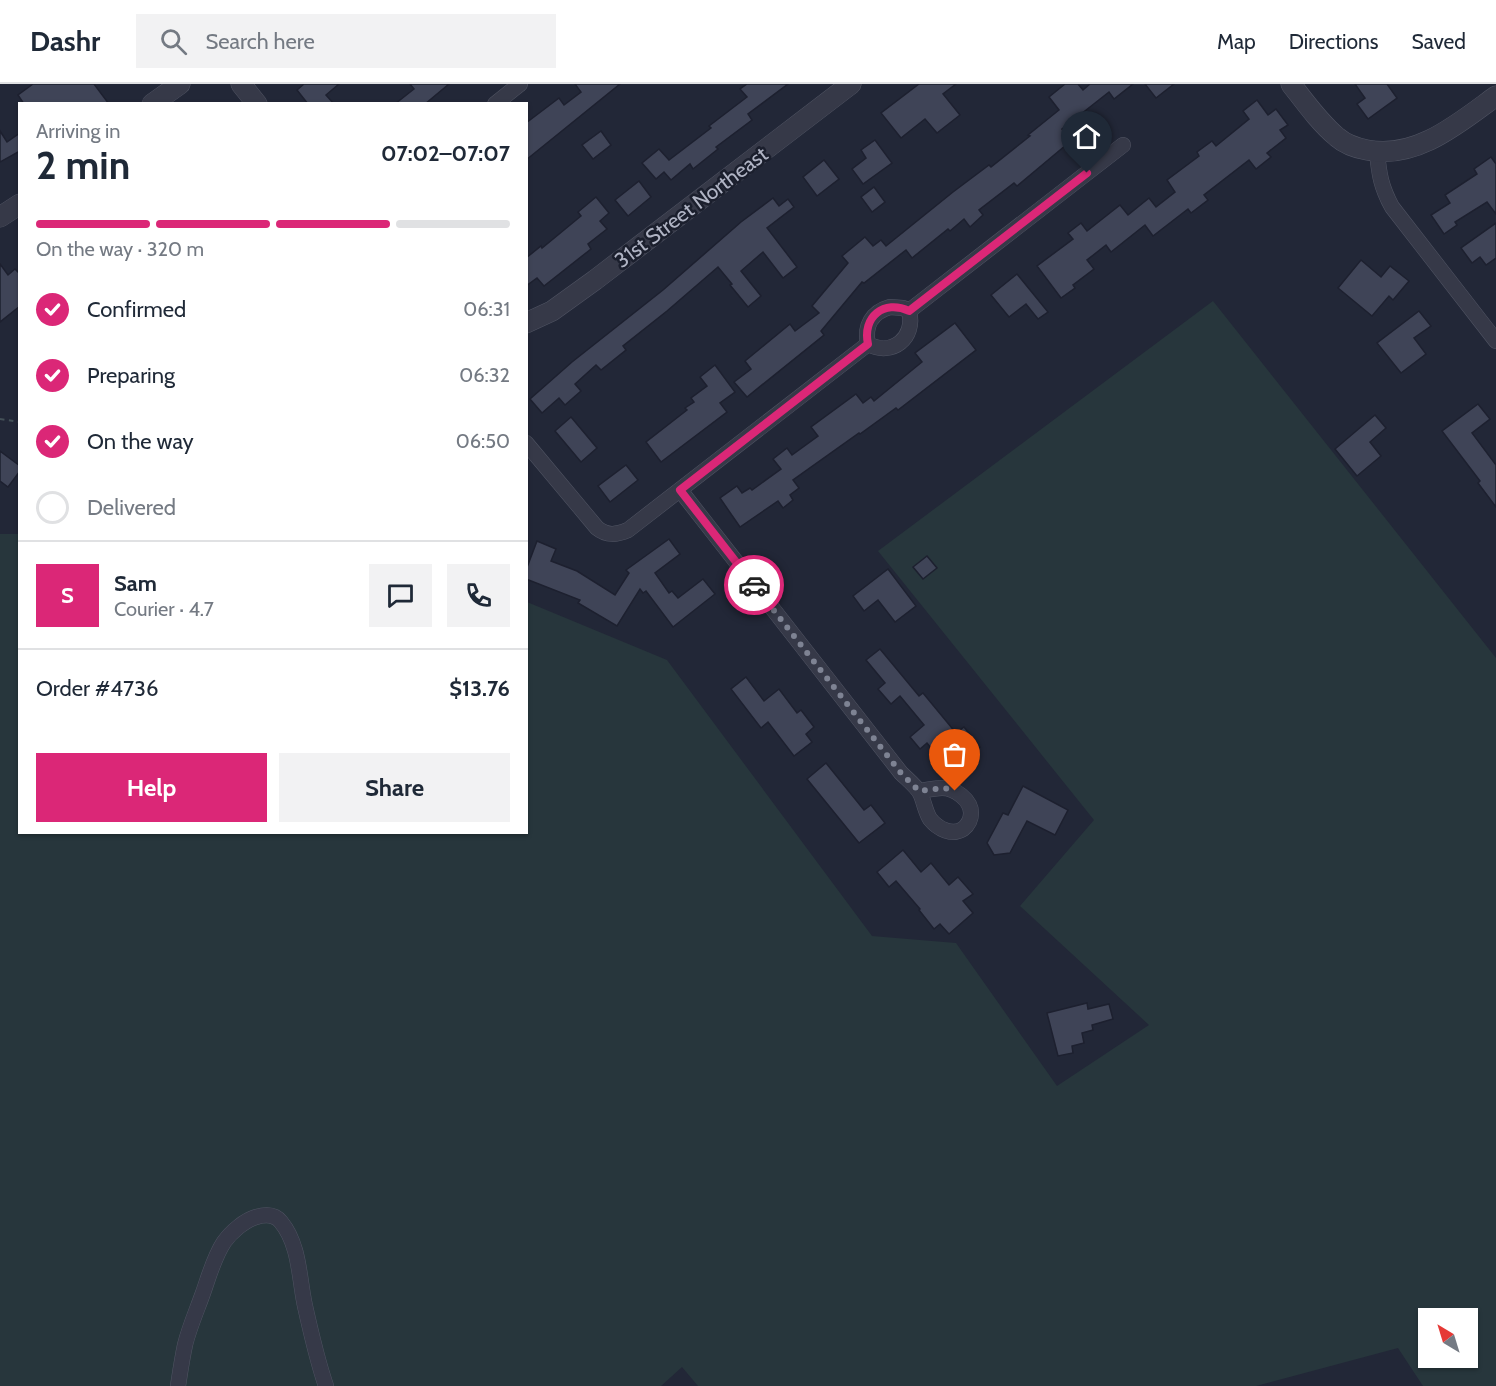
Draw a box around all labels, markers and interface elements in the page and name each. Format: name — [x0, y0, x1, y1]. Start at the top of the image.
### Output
search box — [136, 14, 556, 68]
text: Dashr — [30, 24, 100, 58]
icon: search — [157, 25, 190, 58]
text: Search here — [205, 28, 315, 55]
text: Map — [1217, 29, 1256, 54]
text: Directions — [1289, 29, 1378, 54]
text: Saved — [1411, 29, 1466, 54]
pin — [1061, 111, 1112, 173]
text: Arriving in — [36, 119, 120, 143]
icon: home — [1070, 120, 1103, 153]
text: 07:02–07:07 — [381, 140, 510, 167]
text: 2 min — [36, 141, 130, 189]
street label: 31st Street Northeast — [610, 141, 772, 273]
text: On the way · 320 m — [36, 237, 204, 261]
icon: check — [36, 293, 69, 326]
text: Confirmed — [87, 296, 186, 323]
text: 06:31 — [463, 297, 510, 321]
icon: check — [36, 359, 69, 392]
text: Preparing — [87, 362, 175, 389]
text: 06:32 — [459, 363, 510, 387]
icon: check — [36, 425, 69, 458]
text: On the way — [87, 428, 194, 455]
text: 06:50 — [456, 429, 510, 453]
text: Delivered — [87, 494, 176, 521]
courier — [724, 555, 784, 615]
button: chat — [369, 564, 432, 627]
button: phone — [447, 564, 510, 627]
icon: car — [738, 569, 771, 602]
text: Sam — [114, 570, 157, 597]
text: S — [61, 582, 74, 609]
text: Courier · 4.7 — [114, 597, 214, 621]
text: Order #4736 — [36, 675, 159, 702]
text: $13.76 — [449, 675, 510, 702]
pin — [929, 729, 980, 791]
icon: bag — [938, 738, 971, 771]
button: Help — [36, 753, 267, 822]
button: Share — [279, 753, 510, 822]
north arrow — [1418, 1308, 1478, 1368]
map controls — [1418, 1308, 1478, 1368]

